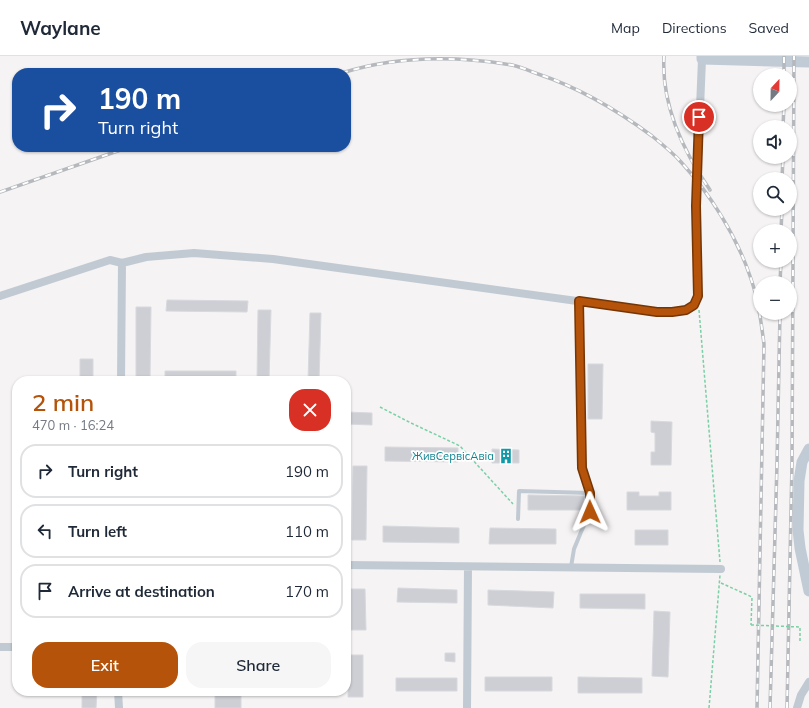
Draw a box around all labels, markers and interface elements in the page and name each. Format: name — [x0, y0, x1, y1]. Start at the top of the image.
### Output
text: Waylane — [20, 16, 101, 40]
text: Map — [611, 19, 640, 37]
text: Directions — [662, 19, 727, 37]
text: Saved — [749, 19, 789, 37]
north arrow — [753, 68, 797, 112]
map controls — [753, 68, 797, 320]
text: 190 m — [98, 81, 181, 116]
icon: right — [32, 84, 84, 136]
pin — [682, 100, 716, 134]
icon: arrive — [688, 106, 710, 128]
text: Turn right — [98, 116, 178, 139]
button: sound — [753, 120, 797, 164]
button: search — [753, 172, 797, 216]
button: + — [753, 224, 797, 268]
button: − — [753, 276, 797, 320]
text: 2 min — [32, 387, 94, 417]
button: close — [289, 389, 331, 431]
text: 470 m · 16:24 — [32, 417, 114, 433]
building icon: ЖивСервісАвіа — [497, 447, 515, 465]
place label: ЖивСервісАвіа — [412, 449, 494, 463]
icon: right — [34, 460, 56, 482]
text: Turn right — [68, 462, 138, 481]
text: 190 m — [285, 462, 329, 481]
position arrow — [569, 491, 611, 533]
icon: left — [34, 520, 56, 542]
text: Turn left — [68, 522, 127, 541]
text: 110 m — [285, 522, 329, 541]
icon: arrive — [34, 580, 56, 602]
text: Arrive at destination — [68, 582, 215, 601]
text: 170 m — [285, 582, 329, 601]
button: Exit — [32, 642, 178, 688]
button: Share — [186, 642, 331, 688]

